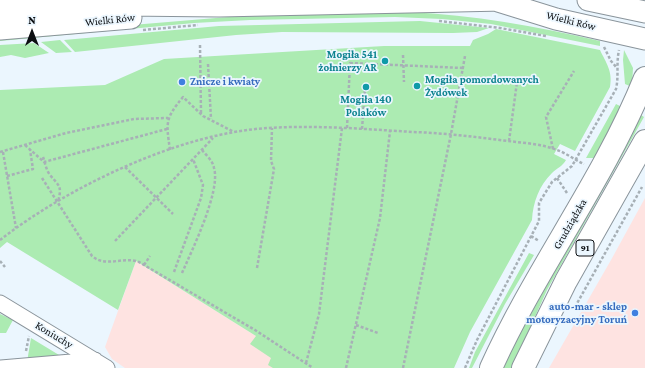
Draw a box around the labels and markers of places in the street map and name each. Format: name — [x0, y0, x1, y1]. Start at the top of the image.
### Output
place label: Mogiła 541 żołnierzy AR — [318, 48, 377, 74]
marker: Mogiła 541 żołnierzy AR — [380, 56, 390, 66]
place label: Mogiła pomordowanych Żydówek — [425, 73, 539, 99]
place label: Znicze i kwiaty — [190, 75, 260, 89]
marker: Znicze i kwiaty — [177, 77, 187, 87]
marker: Mogiła pomordowanych Żydówek — [412, 81, 422, 91]
marker: Mogiła 140 Polaków — [361, 82, 371, 92]
place label: Mogiła 140 Polaków — [340, 93, 392, 119]
place label: auto-mar - sklep motoryzacyjny Toruń — [526, 300, 627, 326]
marker: auto-mar - sklep motoryzacyjny Toruń — [630, 308, 640, 318]

